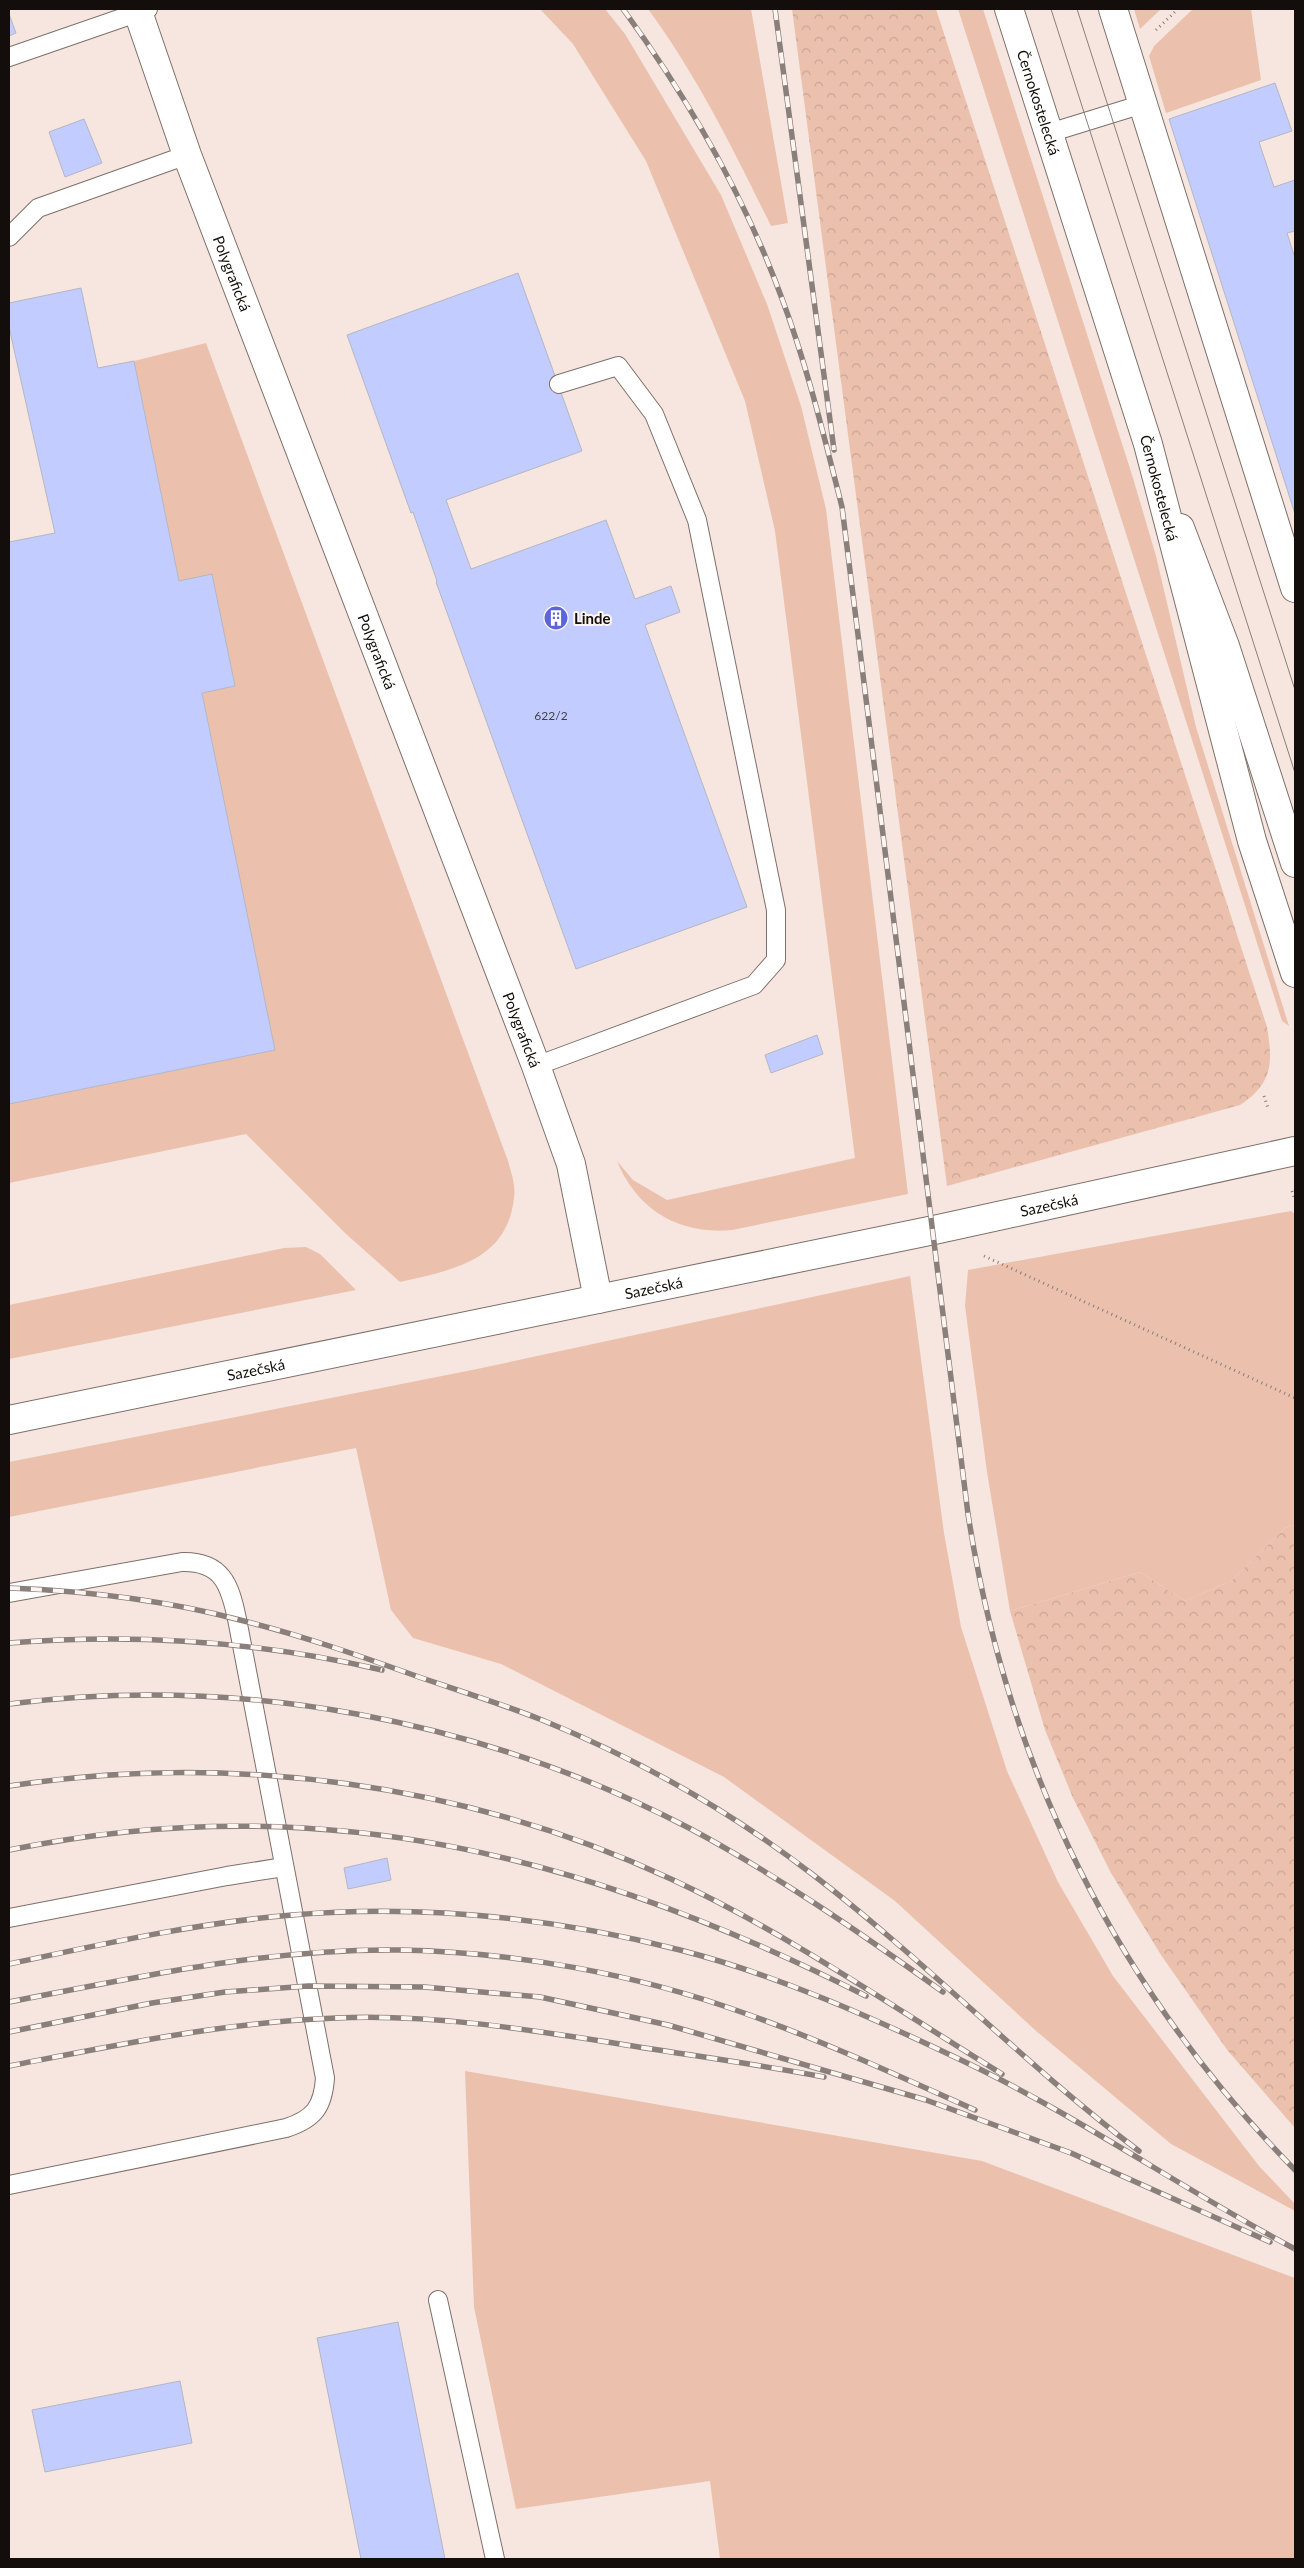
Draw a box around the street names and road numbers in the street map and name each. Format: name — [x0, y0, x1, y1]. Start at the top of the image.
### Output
street label: Černokostelecká — [1014, 48, 1064, 157]
street label: Polygrafická — [210, 233, 255, 314]
street label: Černokostelecká — [1137, 432, 1182, 543]
street label: Polygrafická — [355, 611, 400, 692]
street label: Polygrafická — [499, 989, 545, 1070]
street label: Sazečská — [1018, 1190, 1080, 1220]
street label: Sazečská — [623, 1273, 684, 1302]
street label: Sazečská — [225, 1355, 286, 1384]

